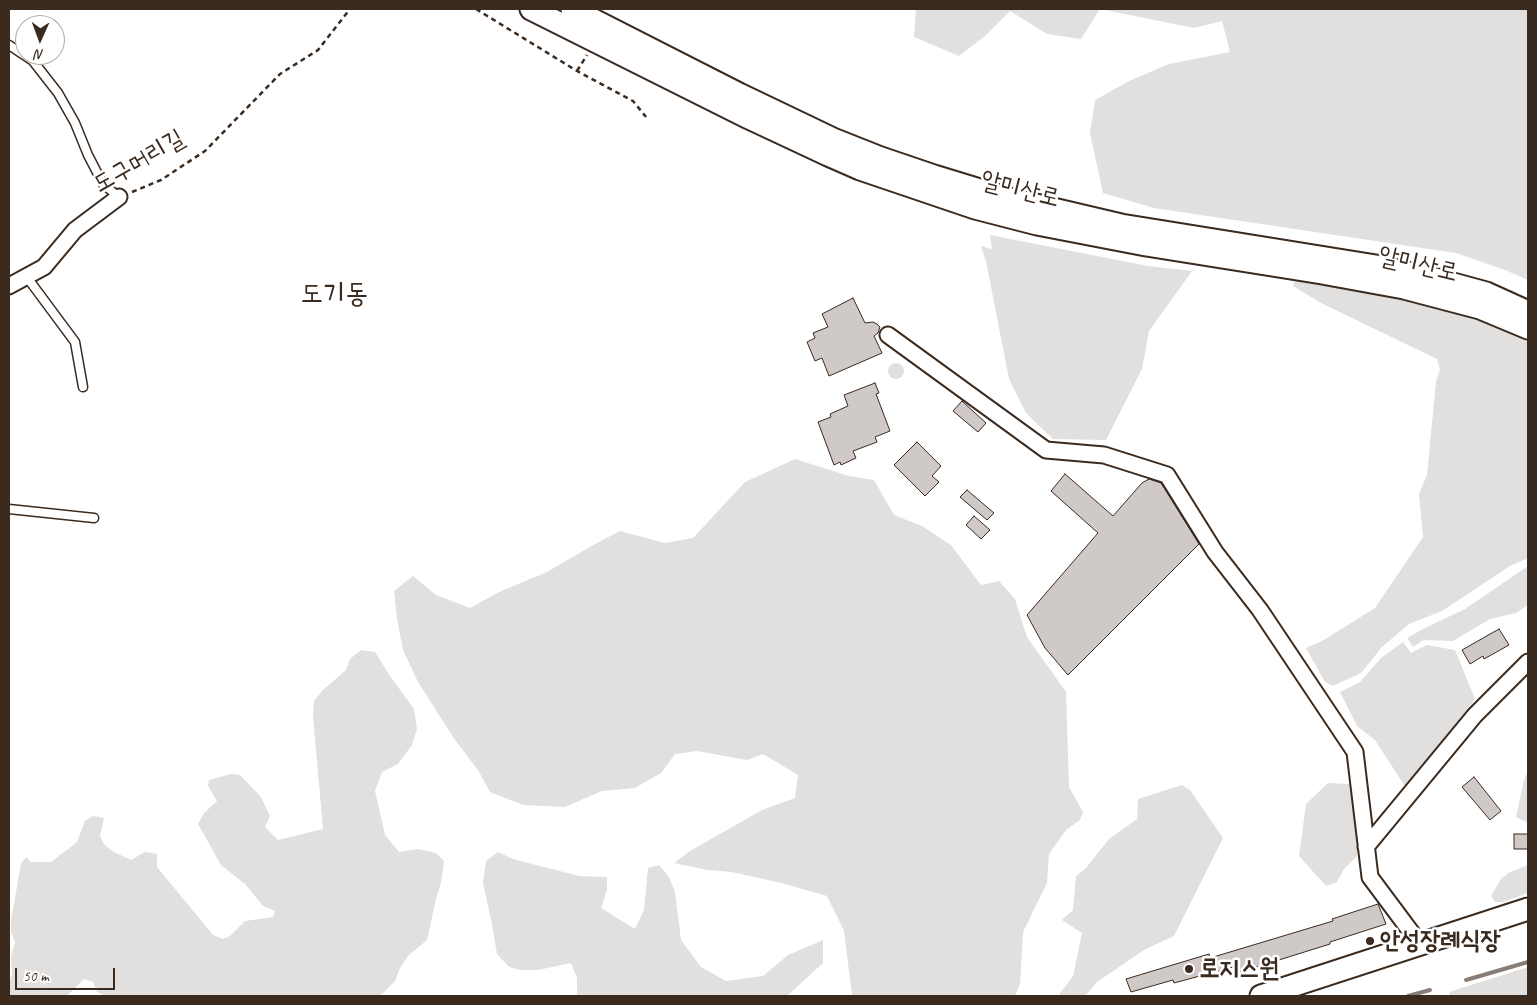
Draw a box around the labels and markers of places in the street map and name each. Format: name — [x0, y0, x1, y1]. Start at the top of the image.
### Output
place label: 안성장례식장 — [1380, 926, 1501, 956]
marker: 안성장례식장 — [1364, 935, 1376, 947]
place label: 로지스원 — [1199, 954, 1279, 984]
marker: 로지스원 — [1183, 963, 1195, 975]

